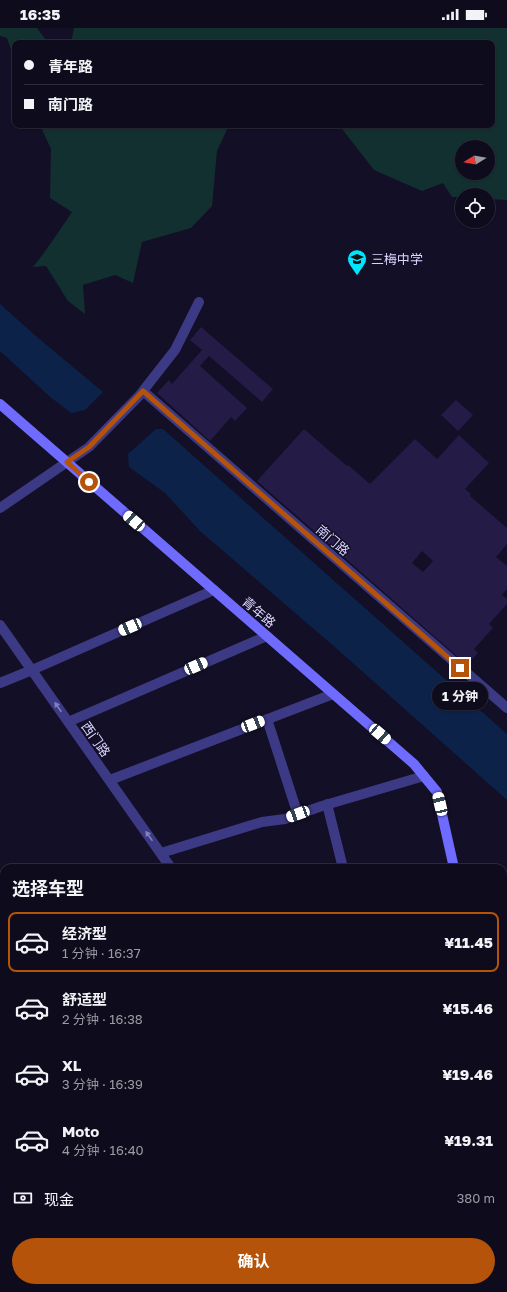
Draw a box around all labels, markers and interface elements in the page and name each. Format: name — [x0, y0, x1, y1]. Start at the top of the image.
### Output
text: 16:35 — [20, 5, 60, 23]
text: 青年路 — [48, 57, 93, 75]
text: 南门路 — [48, 95, 93, 113]
north arrow — [455, 140, 495, 180]
map controls — [455, 140, 495, 228]
button: locate — [455, 188, 495, 228]
school or university icon: 三梅中学 — [346, 248, 368, 276]
place label: 三梅中学 — [371, 251, 423, 267]
route start — [80, 473, 98, 491]
car — [121, 509, 147, 533]
street label: 南门路 — [313, 521, 353, 559]
street label: 青年路 — [239, 593, 279, 631]
car — [117, 617, 143, 637]
car — [183, 656, 209, 676]
route end — [451, 659, 469, 677]
callout: 1 分钟 — [432, 682, 488, 710]
text: 1 分钟 — [442, 688, 478, 704]
one-way arrow — [54, 702, 62, 712]
car — [240, 714, 266, 734]
street label: 西门路 — [78, 718, 114, 760]
car — [367, 722, 393, 746]
car — [431, 791, 449, 817]
car — [285, 804, 311, 824]
one-way arrow — [145, 831, 153, 841]
text: 选择车型 — [12, 877, 84, 899]
icon: car — [14, 924, 50, 960]
text: 经济型 — [62, 924, 107, 942]
text: ¥11.45 — [444, 933, 493, 951]
text: 1 分钟 · 16:37 — [62, 945, 141, 961]
icon: car — [14, 990, 50, 1026]
text: 舒适型 — [62, 990, 107, 1008]
text: ¥15.46 — [443, 999, 493, 1017]
text: 2 分钟 · 16:38 — [62, 1011, 143, 1027]
icon: car — [14, 1056, 50, 1092]
text: XL — [62, 1056, 81, 1074]
text: ¥19.46 — [442, 1065, 493, 1083]
text: 3 分钟 · 16:39 — [62, 1076, 143, 1092]
icon: car — [14, 1122, 50, 1158]
text: Moto — [62, 1122, 99, 1140]
text: ¥19.31 — [444, 1131, 493, 1149]
text: 4 分钟 · 16:40 — [62, 1142, 144, 1158]
icon: cash — [12, 1187, 34, 1209]
text: 现金 — [44, 1190, 74, 1208]
text: 380 m — [457, 1190, 495, 1206]
button: 确认 — [12, 1238, 495, 1284]

